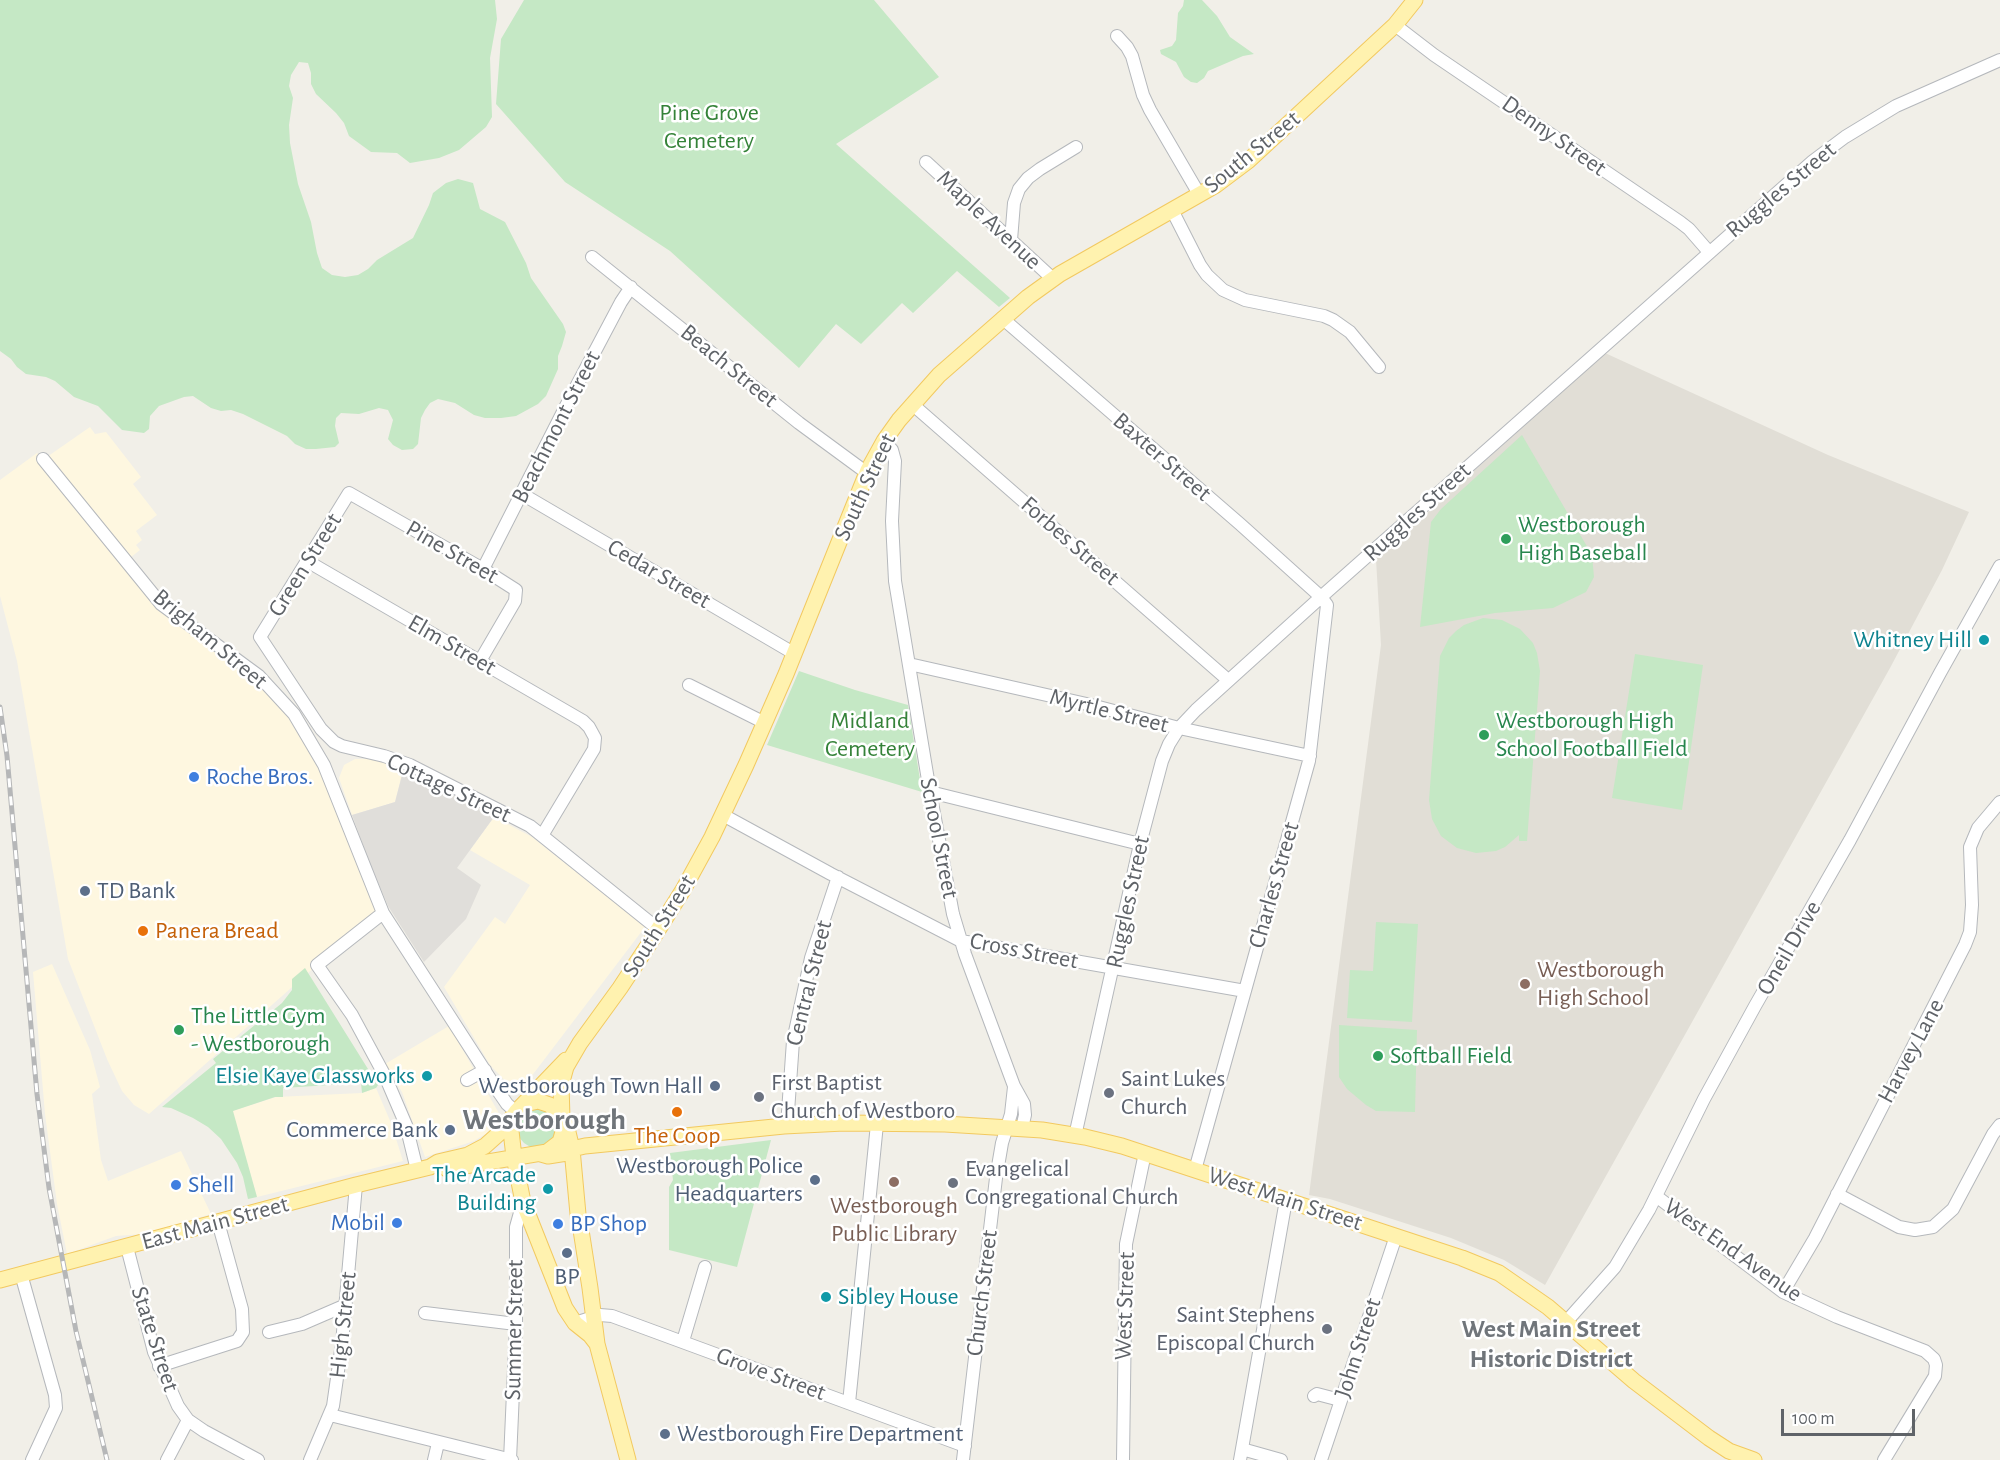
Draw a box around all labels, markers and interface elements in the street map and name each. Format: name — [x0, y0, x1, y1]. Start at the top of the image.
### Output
street label: Denny Street — [1496, 89, 1612, 183]
park label: Pine Grove Cemetery — [659, 99, 759, 155]
street label: South Street — [1198, 104, 1306, 200]
street label: Ruggles Street — [1720, 136, 1842, 244]
street label: Maple Avenue — [931, 164, 1047, 276]
street label: Beach Street — [674, 318, 784, 414]
street label: Beachmont Street — [505, 346, 607, 508]
street label: Baxter Street — [1107, 406, 1217, 508]
street label: South Street — [828, 429, 902, 545]
street label: Ruggles Street — [1357, 456, 1477, 568]
street label: Forbes Street — [1015, 490, 1125, 592]
street label: Green Street — [262, 508, 348, 622]
place label: Westborough High Baseball — [1518, 511, 1648, 567]
street label: Pine Street — [401, 514, 503, 590]
marker: Westborough High Baseball — [1499, 532, 1513, 546]
street label: Cedar Street — [602, 533, 716, 615]
street label: Brigham Street — [147, 583, 273, 695]
street label: Elm Street — [403, 608, 501, 682]
place label: Whitney Hill — [1853, 626, 1972, 654]
marker: Whitney Hill — [1977, 633, 1991, 647]
street label: Myrtle Street — [1047, 682, 1171, 740]
park label: Midland Cemetery — [825, 707, 915, 763]
place label: Westborough High School Football Field — [1496, 707, 1688, 763]
marker: Westborough High School Football Field — [1477, 728, 1491, 742]
street label: Cottage Street — [382, 747, 516, 829]
place label: Roche Bros. — [206, 763, 313, 791]
marker: Roche Bros. — [187, 770, 201, 784]
street label: School Street — [913, 775, 965, 901]
street label: Charles Street — [1242, 819, 1306, 951]
street label: Ruggles Street — [1100, 833, 1156, 971]
street label: South Street — [616, 869, 702, 983]
place label: TD Bank — [97, 877, 175, 905]
marker: TD Bank — [78, 884, 92, 898]
street label: Oneil Drive — [1750, 896, 1828, 1000]
place label: Panera Bread — [155, 917, 279, 945]
street label: Central Street — [780, 917, 838, 1049]
marker: Panera Bread — [136, 924, 150, 938]
street label: Cross Street — [967, 926, 1081, 976]
place label: Westborough High School — [1537, 956, 1665, 1012]
marker: Westborough High School — [1518, 977, 1532, 991]
street label: Harvey Lane — [1871, 994, 1951, 1108]
place label: The Little Gym - Westborough — [191, 1002, 330, 1058]
marker: The Little Gym - Westborough — [172, 1023, 186, 1037]
place label: Softball Field — [1390, 1042, 1512, 1070]
marker: Softball Field — [1371, 1049, 1385, 1063]
place label: Elsie Kaye Glassworks — [215, 1062, 415, 1090]
place label: Saint Lukes Church — [1121, 1065, 1225, 1121]
marker: Elsie Kaye Glassworks — [420, 1069, 434, 1083]
place label: First Baptist Church of Westboro — [771, 1069, 955, 1125]
place label: Westborough Town Hall — [478, 1072, 703, 1100]
marker: Westborough Town Hall — [708, 1079, 722, 1093]
marker: Saint Lukes Church — [1102, 1086, 1116, 1100]
marker: First Baptist Church of Westboro — [752, 1090, 766, 1104]
district label: Westborough — [462, 1102, 626, 1138]
marker: The Coop — [670, 1105, 684, 1119]
place label: Commerce Bank — [286, 1116, 438, 1144]
place label: The Coop — [634, 1122, 720, 1150]
marker: Commerce Bank — [443, 1123, 457, 1137]
place label: Westborough Police Headquarters — [616, 1152, 803, 1208]
place label: Evangelical Congregational Church — [965, 1155, 1178, 1211]
place label: The Arcade Building — [432, 1161, 536, 1217]
street label: West Main Street — [1204, 1161, 1366, 1237]
place label: Shell — [188, 1171, 234, 1199]
marker: Westborough Police Headquarters — [808, 1173, 822, 1187]
marker: Westborough Public Library — [887, 1175, 901, 1189]
marker: Evangelical Congregational Church — [946, 1176, 960, 1190]
marker: Shell — [169, 1178, 183, 1192]
marker: The Arcade Building — [541, 1182, 555, 1196]
street label: East Main Street — [138, 1190, 292, 1256]
place label: Westborough Public Library — [830, 1192, 958, 1248]
street label: West End Avenue — [1658, 1192, 1808, 1308]
place label: Mobil — [331, 1209, 385, 1237]
place label: BP Shop — [570, 1210, 647, 1238]
marker: Mobil — [390, 1216, 404, 1230]
marker: BP Shop — [551, 1217, 565, 1231]
street label: Church Street — [960, 1228, 1004, 1358]
marker: BP — [560, 1246, 574, 1260]
street label: West Street — [1109, 1251, 1141, 1361]
street label: Summer Street — [498, 1259, 530, 1401]
place label: BP — [554, 1263, 580, 1291]
street label: High Street — [323, 1270, 363, 1380]
street label: State Street — [124, 1283, 186, 1395]
place label: Sibley House — [838, 1283, 959, 1311]
marker: Sibley House — [819, 1290, 833, 1304]
street label: John Street — [1328, 1294, 1388, 1402]
place label: Saint Stephens Episcopal Church — [1156, 1301, 1315, 1357]
district label: West Main Street Historic District — [1462, 1313, 1640, 1374]
marker: Saint Stephens Episcopal Church — [1320, 1322, 1334, 1336]
street label: Grove Street — [712, 1341, 830, 1407]
scale bar — [1784, 1397, 1918, 1435]
text: 100 m — [1792, 1410, 1835, 1428]
place label: Westborough Fire Department — [677, 1420, 963, 1448]
marker: Westborough Fire Department — [658, 1427, 672, 1441]

